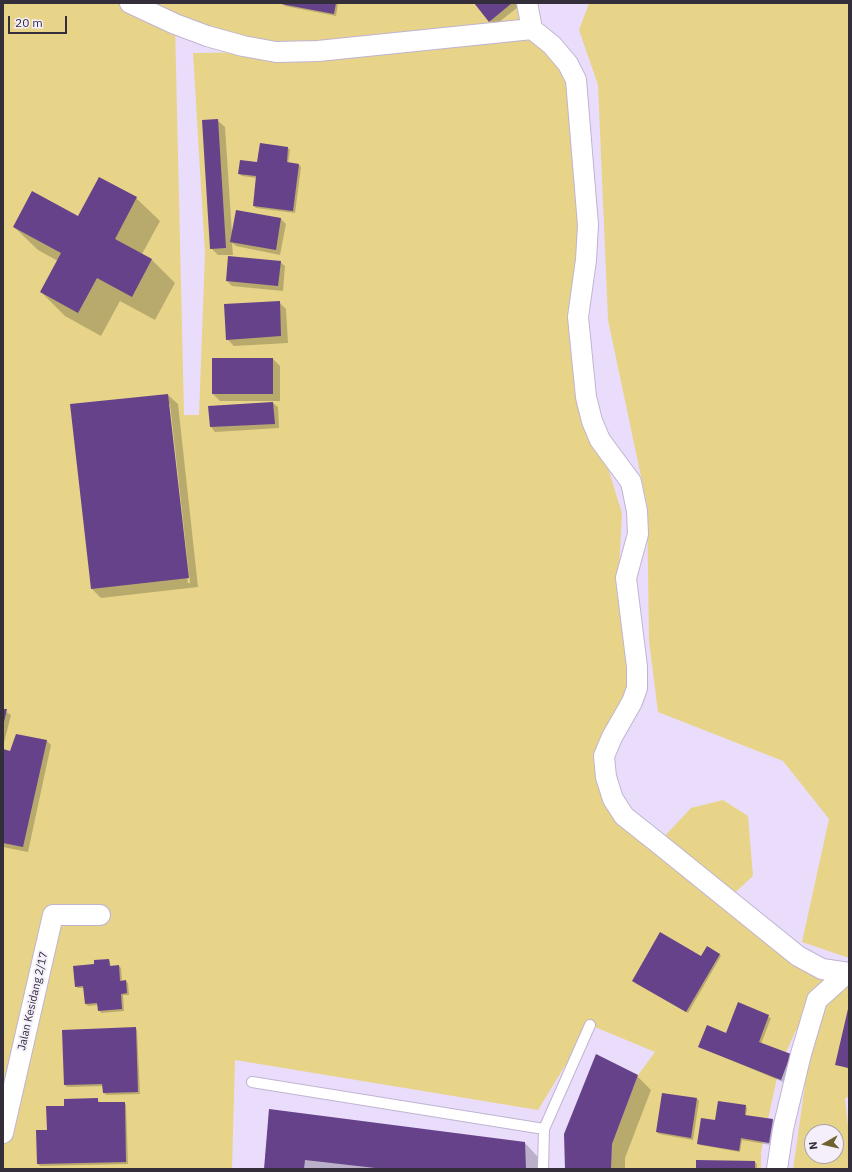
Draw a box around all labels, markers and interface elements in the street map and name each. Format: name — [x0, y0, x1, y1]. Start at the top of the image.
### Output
scale bar — [10, 8, 69, 34]
text: 20 m — [15, 15, 43, 30]
street label: Jalan Kesidang 2/17 — [15, 950, 51, 1052]
north arrow — [804, 1124, 844, 1164]
text: N — [806, 1141, 821, 1150]

